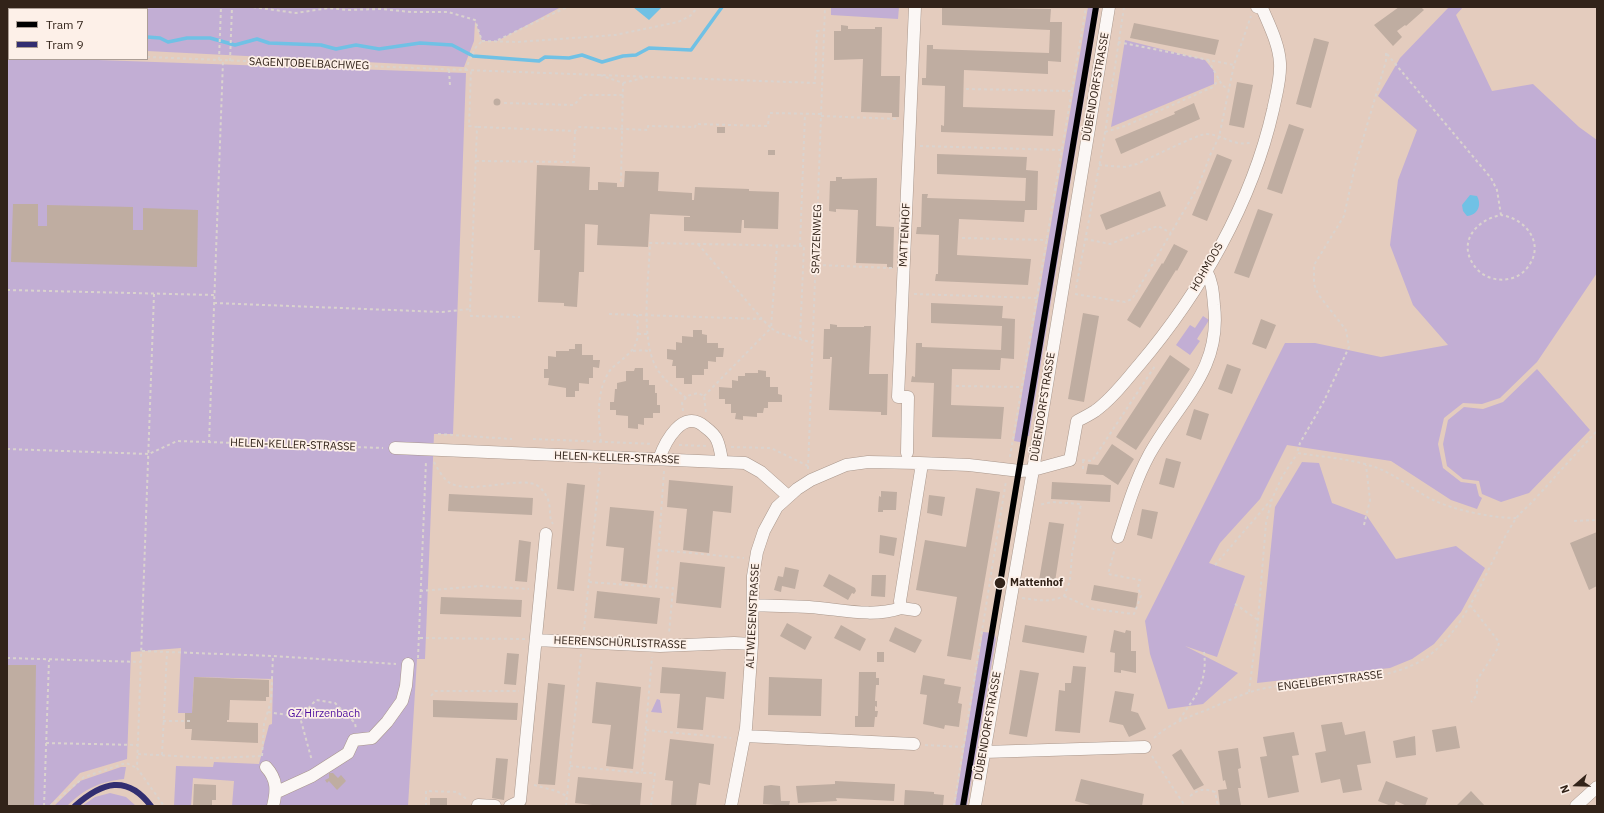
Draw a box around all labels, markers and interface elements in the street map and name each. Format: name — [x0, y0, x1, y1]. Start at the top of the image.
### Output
legend — [8, 8, 148, 60]
text: Tram 7 — [46, 17, 84, 32]
street label: DÜBENDORFSTRASSE — [1080, 32, 1112, 142]
text: Tram 9 — [46, 37, 84, 52]
street label: SAGENTOBELBACHWEG — [249, 55, 369, 73]
street label: MATTENHOF — [897, 203, 913, 267]
street label: SPATZENWEG — [809, 204, 825, 274]
street label: HOHMOOS — [1188, 240, 1226, 294]
street label: DÜBENDORFSTRASSE — [1028, 352, 1058, 462]
street label: HELEN-KELLER-STRASSE — [230, 436, 356, 454]
street label: HELEN-KELLER-STRASSE — [554, 449, 680, 467]
street label: ALTWIESENSTRASSE — [744, 563, 762, 669]
marker: Mattenhof — [993, 576, 1007, 590]
place label: Mattenhof — [1010, 576, 1063, 590]
street label: HEERENSCHÜRLISTRASSE — [553, 634, 687, 652]
street label: ENGELBERTSTRASSE — [1277, 668, 1383, 694]
street label: DÜBENDORFSTRASSE — [972, 671, 1004, 781]
park label: GZ Hirzenbach — [288, 707, 360, 721]
north arrow — [1556, 765, 1596, 805]
text: N — [1557, 783, 1573, 795]

